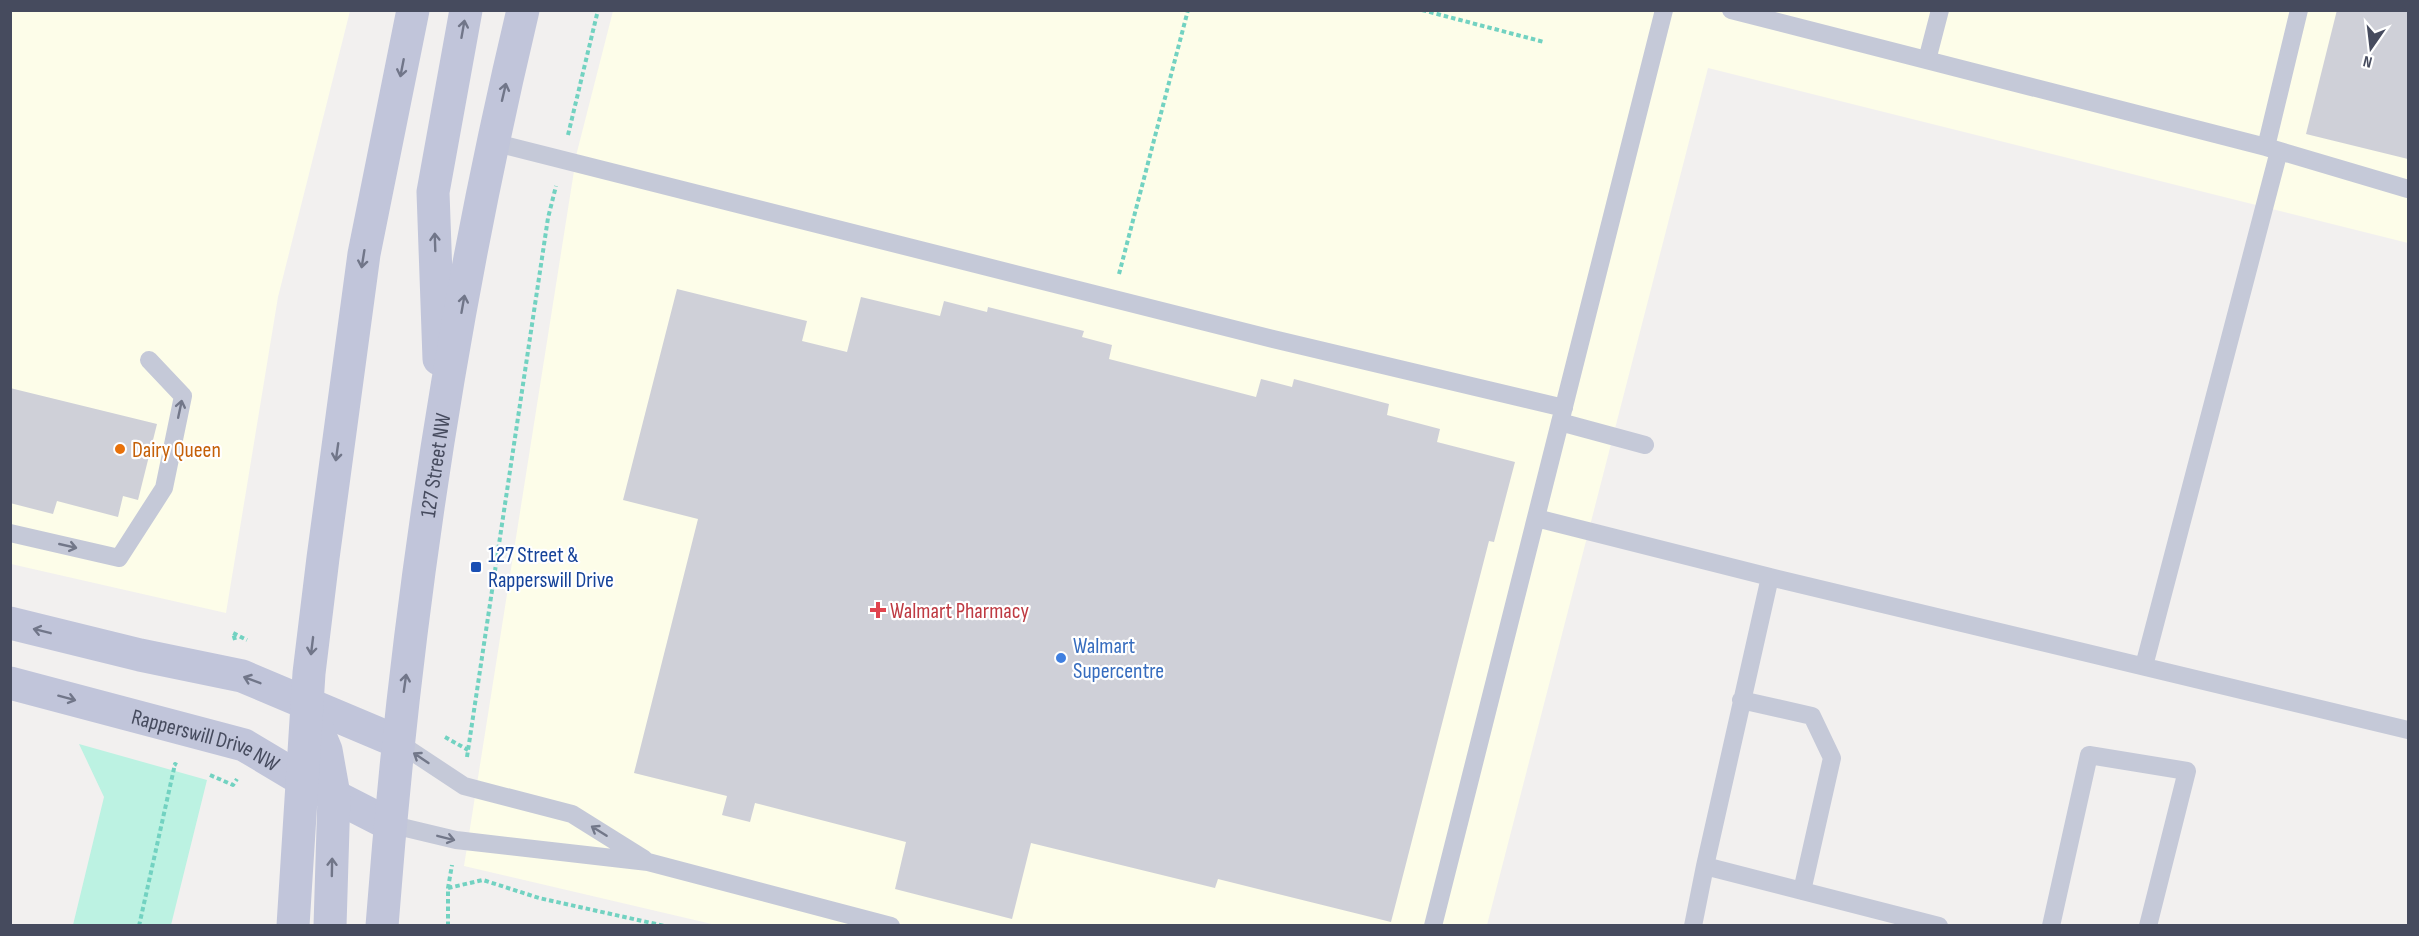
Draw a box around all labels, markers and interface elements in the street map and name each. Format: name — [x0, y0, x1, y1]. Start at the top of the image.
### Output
north arrow — [2341, 18, 2401, 78]
one-way arrow — [458, 20, 469, 39]
text: N — [2361, 51, 2374, 71]
one-way arrow — [396, 58, 407, 77]
one-way arrow — [498, 83, 510, 102]
one-way arrow — [430, 233, 441, 253]
one-way arrow — [358, 249, 369, 268]
one-way arrow — [458, 295, 469, 314]
one-way arrow — [175, 400, 186, 420]
street label: 127 Street NW — [415, 411, 458, 519]
place label: Dairy Queen — [132, 437, 221, 464]
marker: Dairy Queen — [113, 442, 127, 456]
one-way arrow — [331, 442, 342, 462]
one-way arrow — [57, 541, 77, 552]
place label: 127 Street & Rapperswill Drive — [488, 542, 614, 594]
marker: 127 Street & Rapperswill Drive — [469, 560, 483, 574]
place label: Walmart Pharmacy — [890, 598, 1029, 625]
marker: Walmart Pharmacy — [871, 603, 885, 617]
one-way arrow — [33, 624, 52, 636]
place label: Walmart Supercentre — [1073, 633, 1164, 685]
one-way arrow — [306, 635, 317, 655]
marker: Walmart Supercentre — [1054, 651, 1068, 665]
one-way arrow — [243, 674, 262, 685]
one-way arrow — [399, 674, 410, 694]
one-way arrow — [57, 692, 76, 704]
street label: Rapperswill Drive NW — [128, 704, 284, 778]
one-way arrow — [413, 751, 430, 763]
one-way arrow — [591, 824, 608, 836]
one-way arrow — [436, 832, 455, 844]
one-way arrow — [326, 858, 338, 878]

